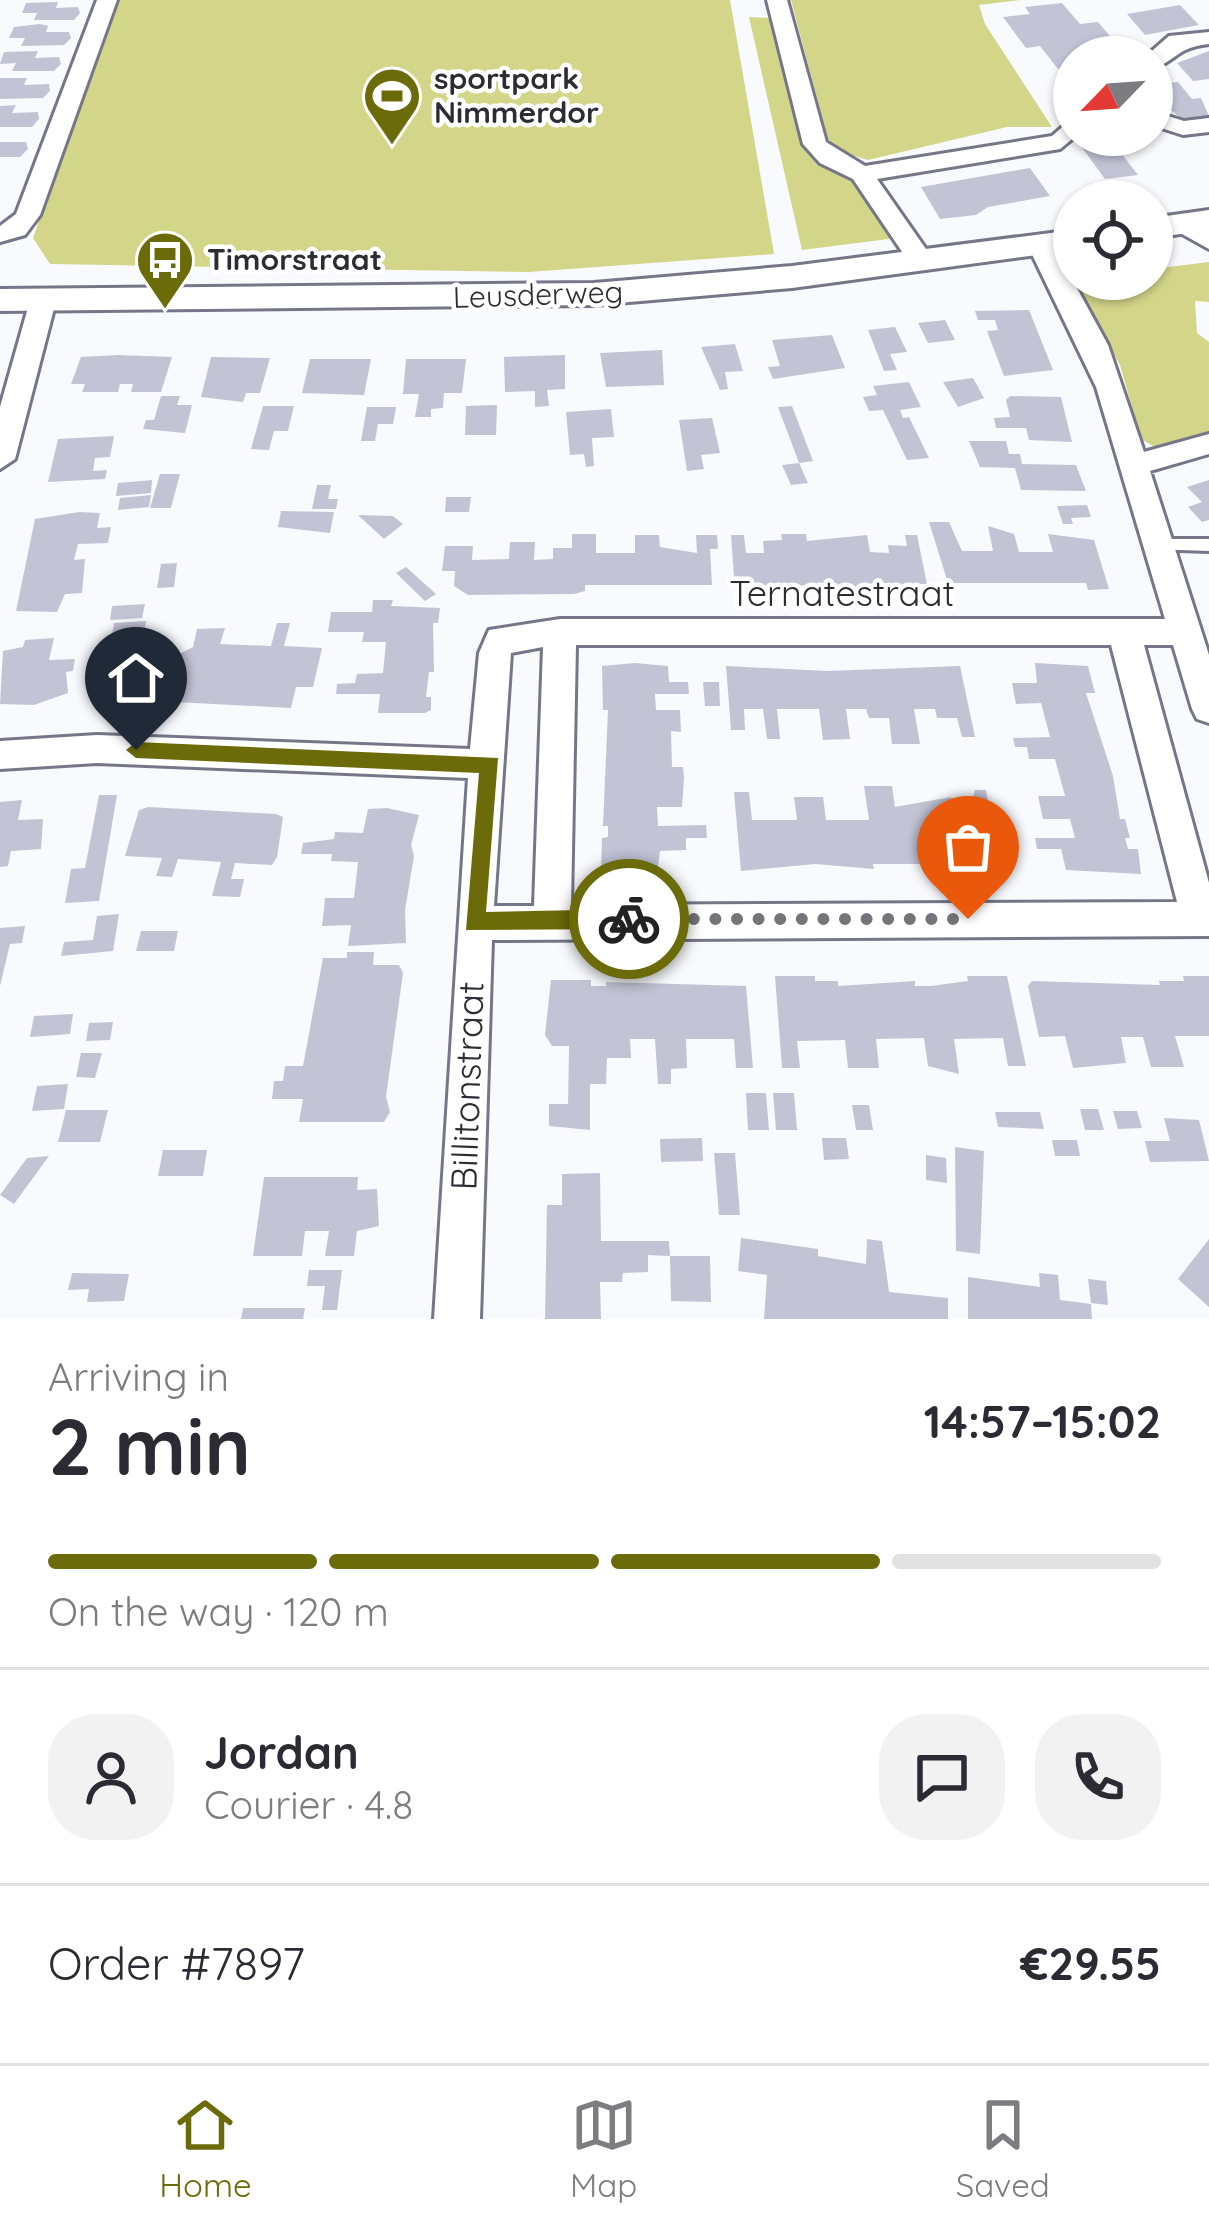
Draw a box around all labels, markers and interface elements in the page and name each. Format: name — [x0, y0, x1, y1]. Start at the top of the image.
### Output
north arrow — [1053, 36, 1173, 156]
map controls — [1053, 36, 1173, 300]
place label: sportpark Nimmerdor — [434, 59, 599, 131]
sports icon: sportpark Nimmerdor — [361, 65, 423, 147]
button: locate — [1053, 180, 1173, 300]
bus stop icon: Timorstraat — [134, 229, 196, 311]
place label: Timorstraat — [207, 240, 382, 278]
street label: Leusderweg — [452, 272, 624, 316]
street label: Ternatestraat — [729, 570, 955, 615]
pin — [85, 627, 187, 750]
icon: home — [103, 645, 169, 711]
pin — [917, 796, 1019, 919]
icon: bag — [935, 814, 1001, 880]
courier — [569, 859, 689, 979]
icon: bike — [596, 886, 662, 952]
street label: Billitonstraat — [440, 981, 493, 1191]
text: Arriving in — [48, 1352, 229, 1401]
text: 14:57–15:02 — [924, 1393, 1161, 1449]
text: 2 min — [48, 1397, 251, 1495]
text: On the way · 120 m — [48, 1587, 389, 1636]
button: person — [48, 1714, 174, 1840]
button: chat — [879, 1714, 1005, 1840]
button: phone — [1035, 1714, 1161, 1840]
text: Jordan — [204, 1724, 359, 1780]
text: Courier · 4.8 — [204, 1780, 413, 1829]
text: Order #7897 — [48, 1935, 305, 1991]
text: €29.55 — [1020, 1935, 1161, 1991]
tab: Home — [159, 2092, 252, 2205]
tab: Map — [570, 2092, 637, 2205]
tab: Saved — [956, 2092, 1050, 2205]

